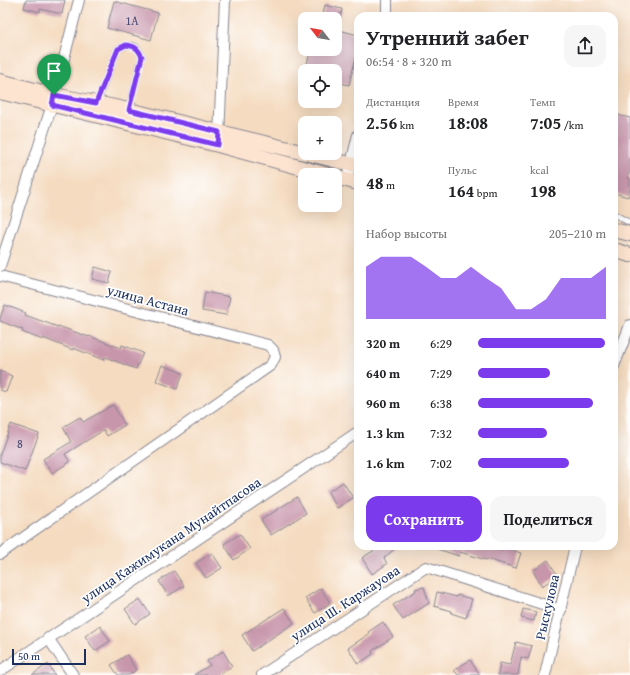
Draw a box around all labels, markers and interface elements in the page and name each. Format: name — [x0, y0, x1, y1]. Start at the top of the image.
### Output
house number: 1А — [125, 12, 139, 29]
north arrow — [298, 12, 342, 56]
map controls — [298, 12, 342, 212]
text: Утренний забег — [366, 21, 529, 53]
button: share — [564, 25, 606, 67]
text: 06:54 · 8 × 320 m — [366, 52, 452, 71]
pin — [37, 54, 71, 95]
icon: arrive — [43, 60, 65, 82]
button: locate — [298, 64, 342, 108]
text: Дистанция — [366, 94, 420, 110]
text: Время — [448, 94, 479, 110]
text: Темп — [530, 94, 555, 110]
text: 2.56 — [366, 110, 397, 135]
text: 18:08 — [448, 110, 488, 135]
text: 7:05 — [530, 110, 561, 135]
button: + — [298, 116, 342, 160]
text: km — [397, 117, 414, 133]
text: /km — [561, 117, 583, 133]
text: Пульс — [448, 162, 477, 178]
text: kcal — [530, 162, 549, 178]
button: − — [298, 168, 342, 212]
text: 48 — [366, 170, 384, 195]
text: m — [384, 177, 395, 193]
text: 164 — [448, 178, 474, 203]
text: 198 — [530, 178, 556, 203]
text: bpm — [474, 185, 497, 201]
text: Набор высоты — [366, 224, 447, 243]
text: 205–210 m — [549, 224, 606, 243]
street label: улица Астана — [104, 279, 191, 321]
text: 320 m — [366, 334, 400, 353]
text: 6:29 — [430, 334, 452, 353]
text: 640 m — [366, 364, 400, 383]
text: 7:29 — [430, 364, 452, 383]
text: 960 m — [366, 394, 400, 413]
text: 6:38 — [430, 394, 452, 413]
text: 1.3 km — [366, 424, 405, 443]
text: 7:32 — [430, 424, 452, 443]
house number: 8 — [17, 435, 23, 452]
text: 1.6 km — [366, 454, 405, 473]
text: 7:02 — [430, 454, 452, 473]
street label: улица Кажимукана Мунайтпасова — [76, 472, 265, 608]
button: Сохранить — [366, 496, 482, 542]
button: Поделиться — [490, 496, 606, 542]
street label: улица Ш. Каржауова — [286, 560, 404, 646]
street label: Рыскулова — [530, 572, 564, 642]
scale bar — [12, 647, 86, 666]
text: 50 m — [18, 648, 40, 664]

